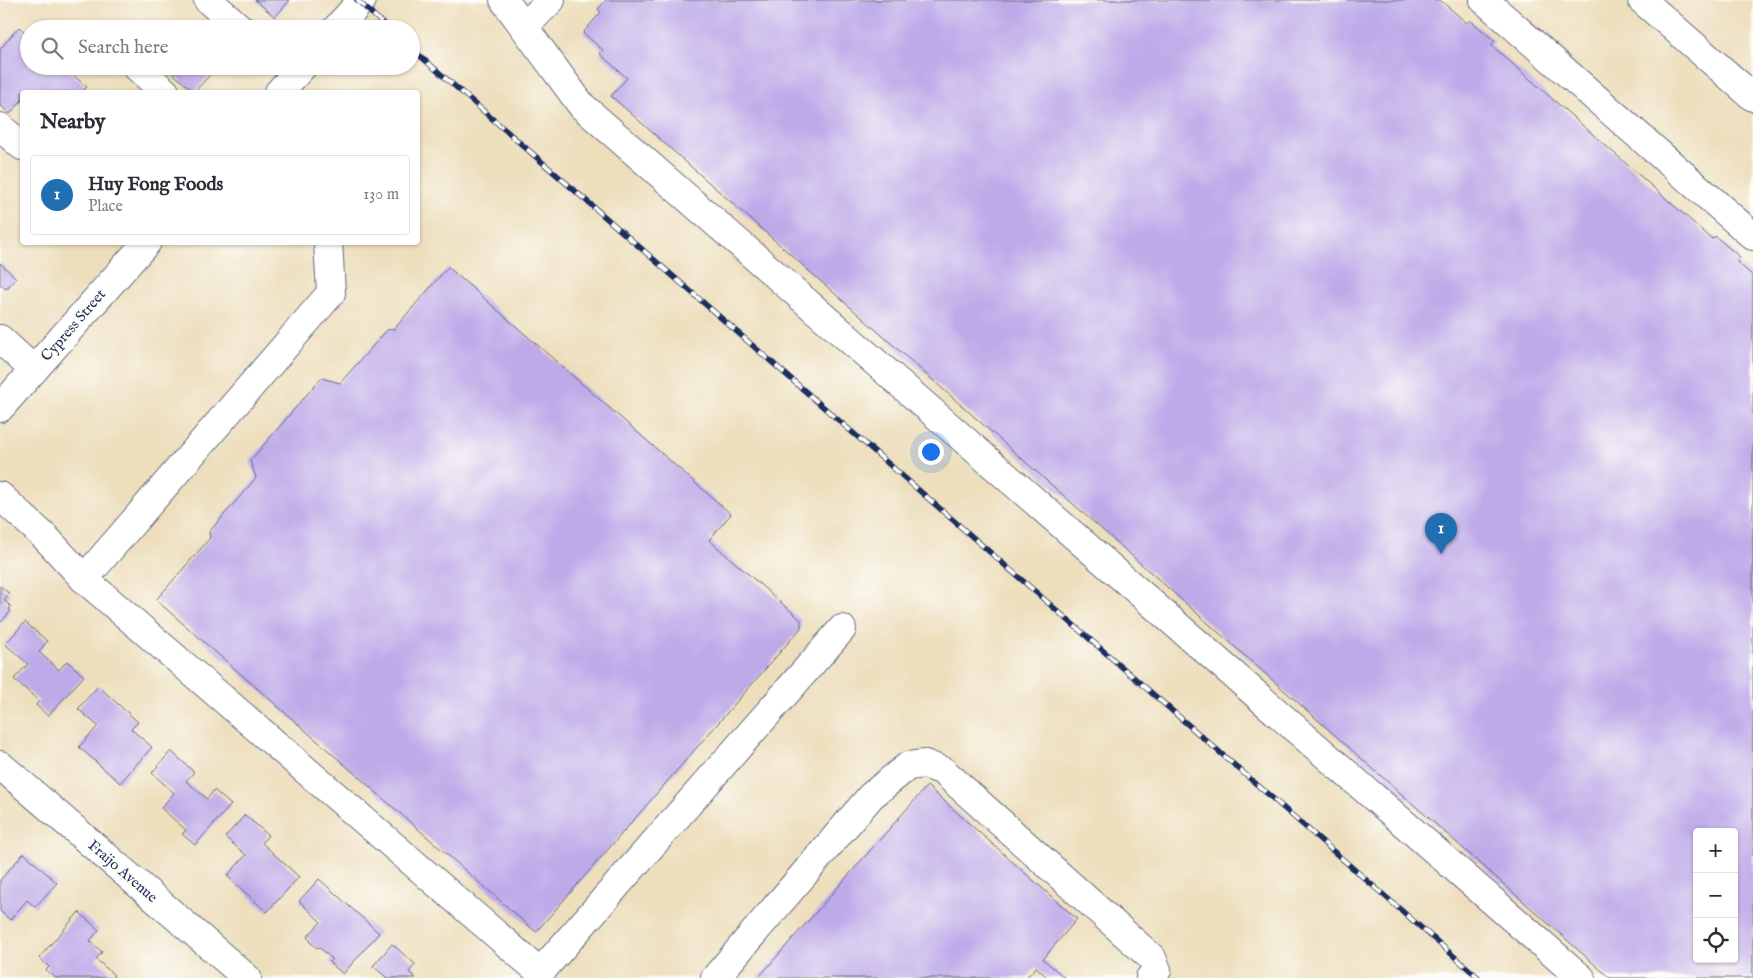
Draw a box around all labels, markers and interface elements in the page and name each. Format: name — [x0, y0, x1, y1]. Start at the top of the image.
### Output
search box — [20, 20, 420, 75]
icon: search — [38, 34, 66, 62]
text: Search here — [78, 36, 169, 60]
text: Nearby — [40, 109, 105, 136]
text: Huy Fong Foods — [88, 173, 223, 197]
text: 1 — [54, 185, 60, 205]
text: 130 m — [363, 185, 399, 205]
text: Place — [88, 197, 123, 217]
street label: Cypress Street — [37, 285, 110, 365]
your location — [918, 439, 944, 465]
pin: 1 — [1425, 513, 1457, 554]
map controls — [1693, 828, 1738, 963]
button: + — [1693, 828, 1738, 873]
street label: Fraijo Avenue — [84, 836, 161, 907]
button: − — [1693, 873, 1738, 918]
button: locate — [1693, 918, 1738, 963]

